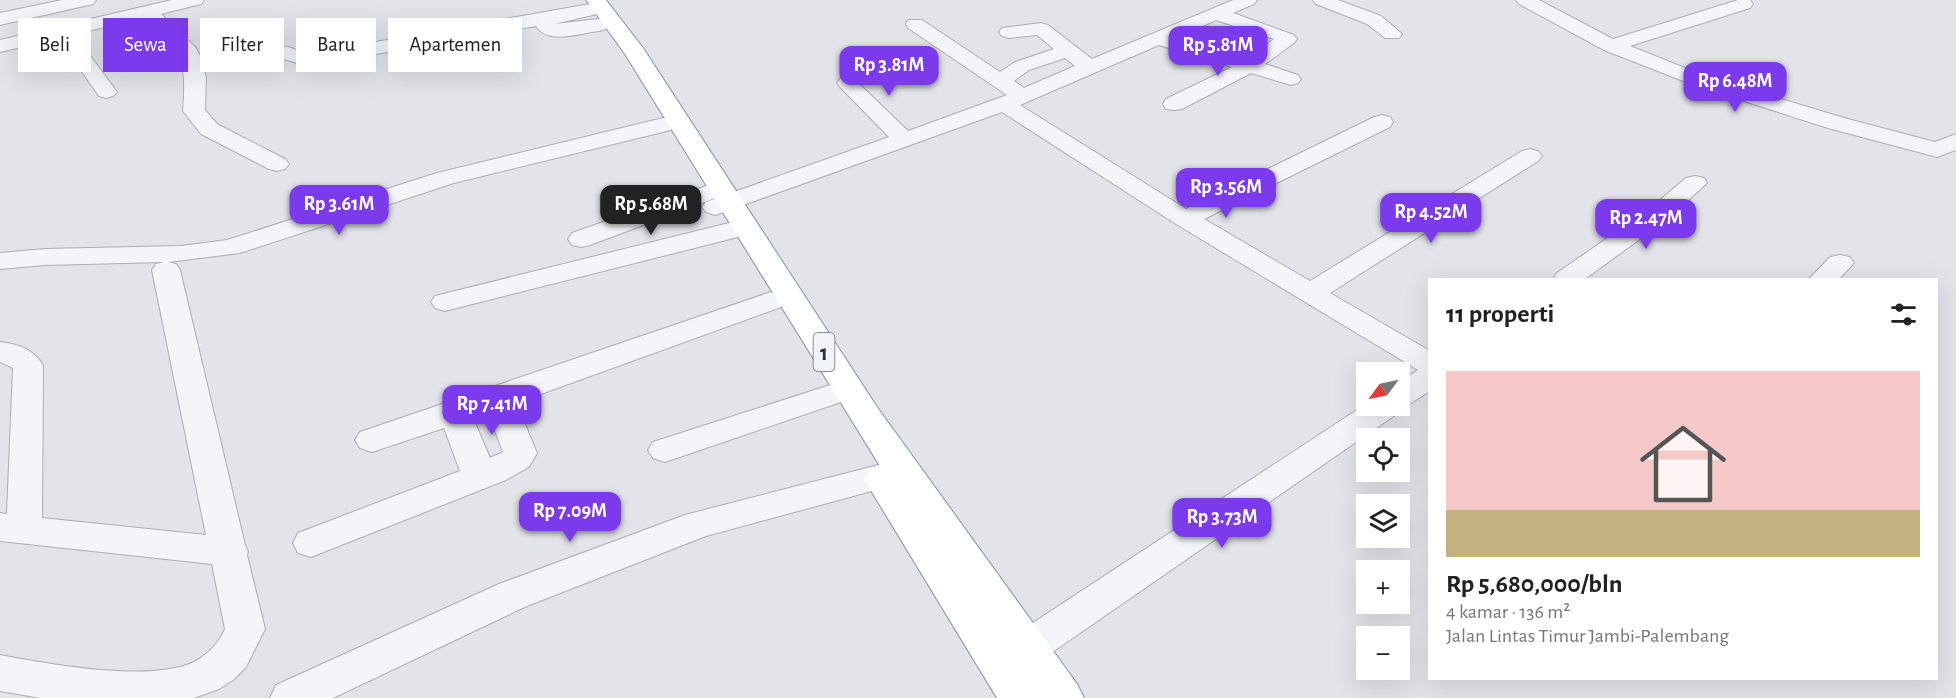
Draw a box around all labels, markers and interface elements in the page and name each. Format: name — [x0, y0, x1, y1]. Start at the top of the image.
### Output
chip: Beli — [18, 18, 91, 72]
chip: Sewa — [103, 18, 188, 72]
chip: Filter — [200, 18, 284, 72]
chip: Baru — [296, 18, 376, 72]
chip: Apartemen — [388, 18, 522, 72]
pin: Rp 5.81M — [1156, 26, 1280, 77]
text: Rp 5.81M — [1183, 35, 1254, 55]
pin: Rp 3.81M — [827, 46, 951, 97]
text: Rp 3.81M — [854, 55, 924, 75]
pin: Rp 6.48M — [1673, 62, 1797, 113]
text: Rp 6.48M — [1698, 71, 1772, 91]
pin: Rp 3.56M — [1164, 168, 1288, 219]
text: Rp 3.56M — [1190, 177, 1262, 197]
pin: Rp 3.61M — [277, 185, 401, 236]
pin: Rp 5.68M — [589, 185, 713, 236]
pin: Rp 4.52M — [1369, 193, 1493, 244]
text: Rp 3.61M — [304, 194, 374, 214]
text: Rp 5.68M — [614, 194, 688, 214]
pin: Rp 2.47M — [1584, 199, 1708, 250]
text: Rp 4.52M — [1394, 202, 1468, 222]
text: Rp 2.47M — [1609, 208, 1683, 228]
icon: filters — [1887, 298, 1920, 331]
text: 11 properti — [1446, 301, 1554, 327]
road number: 1 — [814, 333, 834, 371]
north arrow — [1356, 362, 1410, 416]
map controls — [1356, 362, 1410, 680]
pin: Rp 7.41M — [430, 385, 554, 436]
text: Rp 7.41M — [456, 394, 528, 414]
icon: home — [1629, 410, 1737, 518]
button: locate — [1356, 428, 1410, 482]
pin: Rp 7.09M — [508, 492, 632, 543]
button: layers — [1356, 494, 1410, 548]
pin: Rp 3.73M — [1160, 498, 1284, 549]
text: Rp 7.09M — [533, 501, 607, 521]
text: Rp 3.73M — [1186, 507, 1258, 527]
button: + — [1356, 560, 1410, 614]
text: Rp 5,680,000/bln — [1446, 571, 1623, 597]
text: 4 kamar · 136 m² — [1446, 602, 1570, 622]
button: − — [1356, 626, 1410, 680]
text: Jalan Lintas Timur Jambi-Palembang — [1446, 626, 1729, 646]

